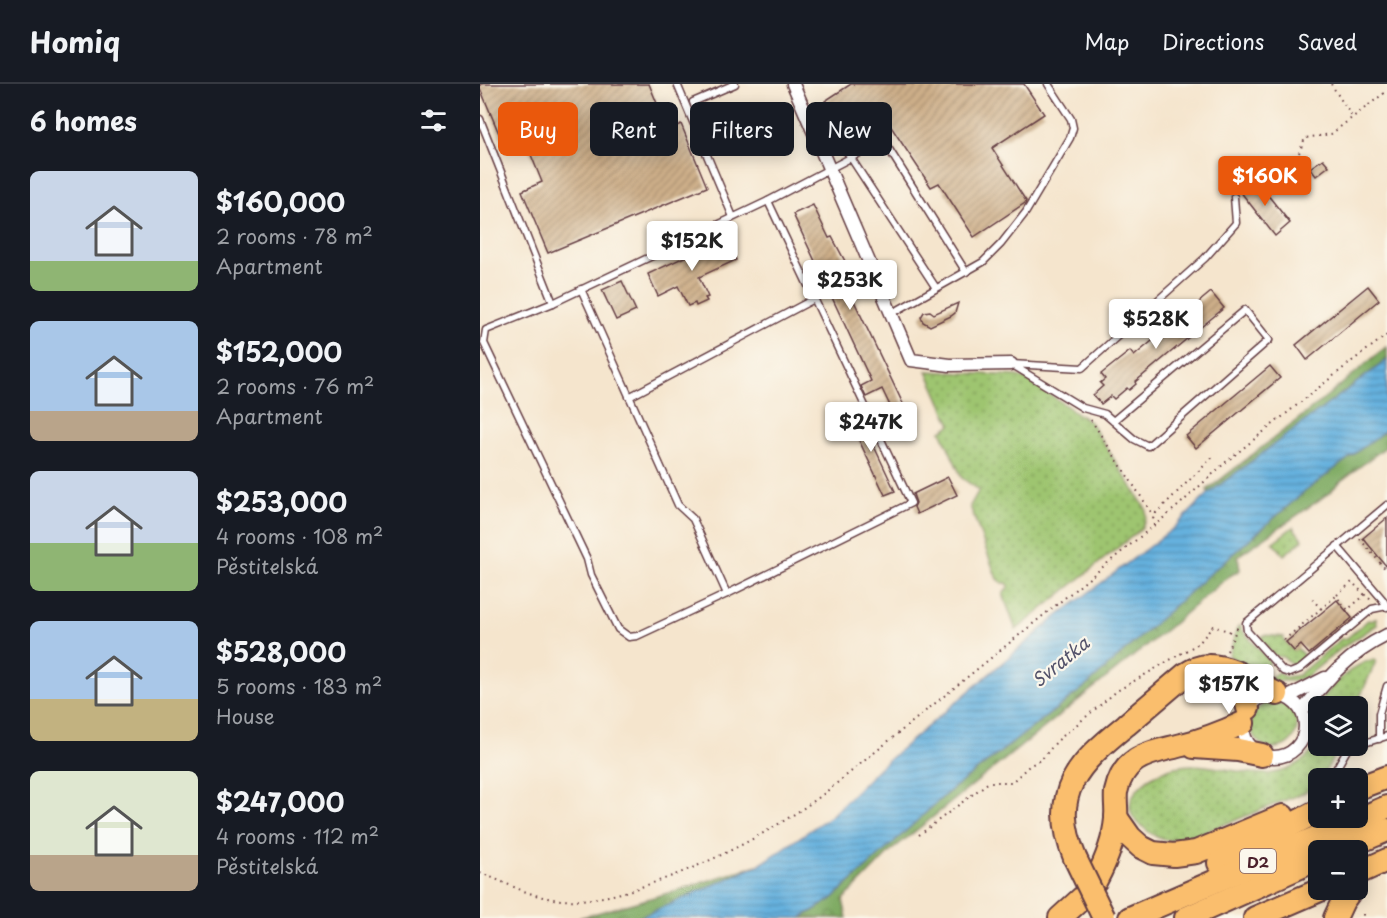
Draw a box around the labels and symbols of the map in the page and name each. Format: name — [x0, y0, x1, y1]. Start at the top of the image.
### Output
pin: $160K — [1223, 156, 1307, 207]
pin: $152K — [650, 221, 734, 272]
pin: $253K — [808, 260, 892, 311]
pin: $528K — [1114, 299, 1198, 350]
pin: $247K — [829, 402, 913, 453]
water label: Svratka — [1025, 629, 1095, 693]
pin: $157K — [1187, 664, 1271, 715]
road number: D2 — [1240, 849, 1276, 873]

